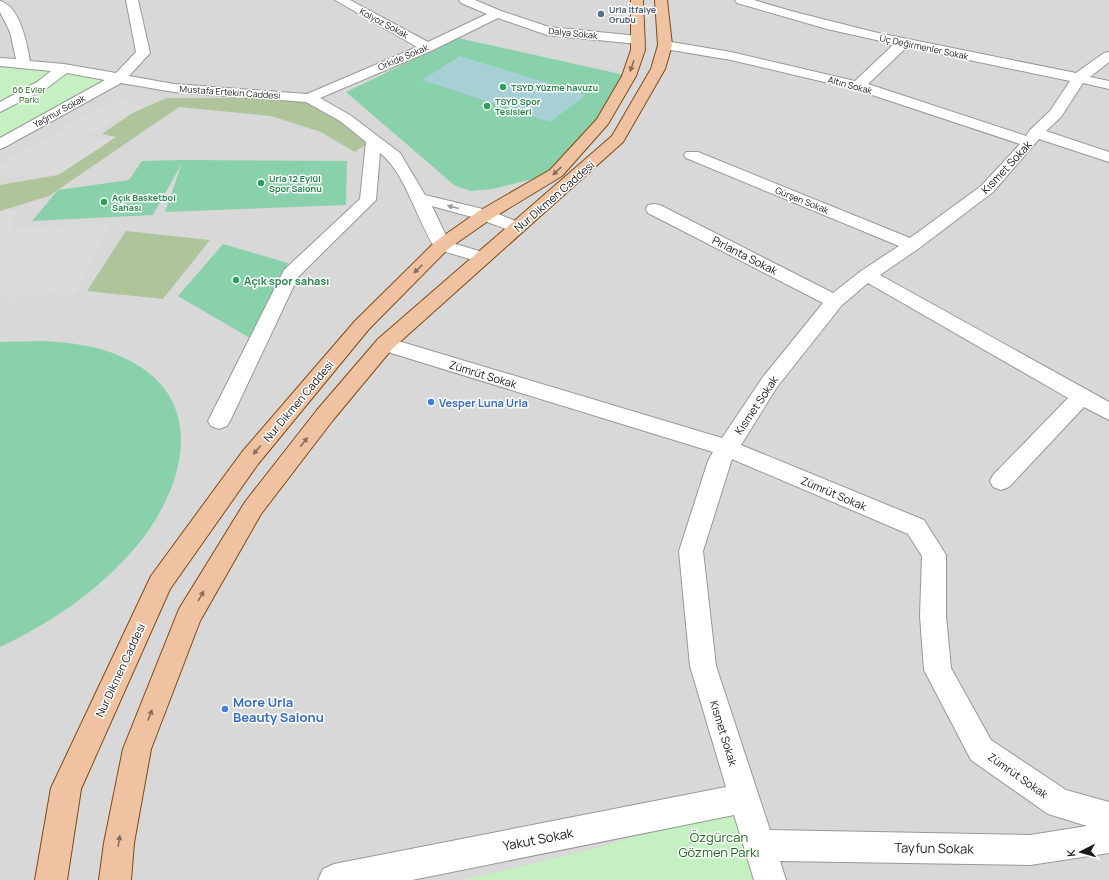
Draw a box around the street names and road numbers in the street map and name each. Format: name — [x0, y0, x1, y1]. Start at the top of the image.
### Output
street label: Kolyoz Sokak — [357, 5, 411, 42]
street label: Dalya Sokak — [548, 24, 599, 42]
street label: Üç Değirmenler Sokak — [878, 31, 970, 63]
street label: Orkide Sokak — [376, 40, 431, 73]
street label: Altın Sokak — [826, 73, 874, 97]
street label: Mustafa Ertekin Caddesi — [179, 82, 281, 102]
street label: Yağmur Sokak — [31, 91, 88, 131]
street label: Kısmet Sokak — [977, 137, 1035, 197]
street label: Nur Dikmen Caddesi — [511, 157, 597, 235]
street label: Gürşen Sokak — [773, 183, 831, 217]
street label: Pırlanta Sokak — [710, 232, 781, 278]
street label: Nur Dikmen Caddesi — [260, 357, 336, 445]
street label: Zümrüt Sokak — [447, 357, 519, 392]
street label: Kısmet Sokak — [731, 372, 781, 437]
street label: Zümrüt Sokak — [799, 472, 870, 514]
street label: Nur Dikmen Caddesi — [92, 621, 148, 719]
street label: Kısmet Sokak — [707, 699, 741, 768]
street label: Zümrüt Sokak — [985, 749, 1051, 802]
street label: Yakut Sokak — [501, 823, 575, 855]
street label: Tayfun Sokak — [894, 838, 974, 858]

